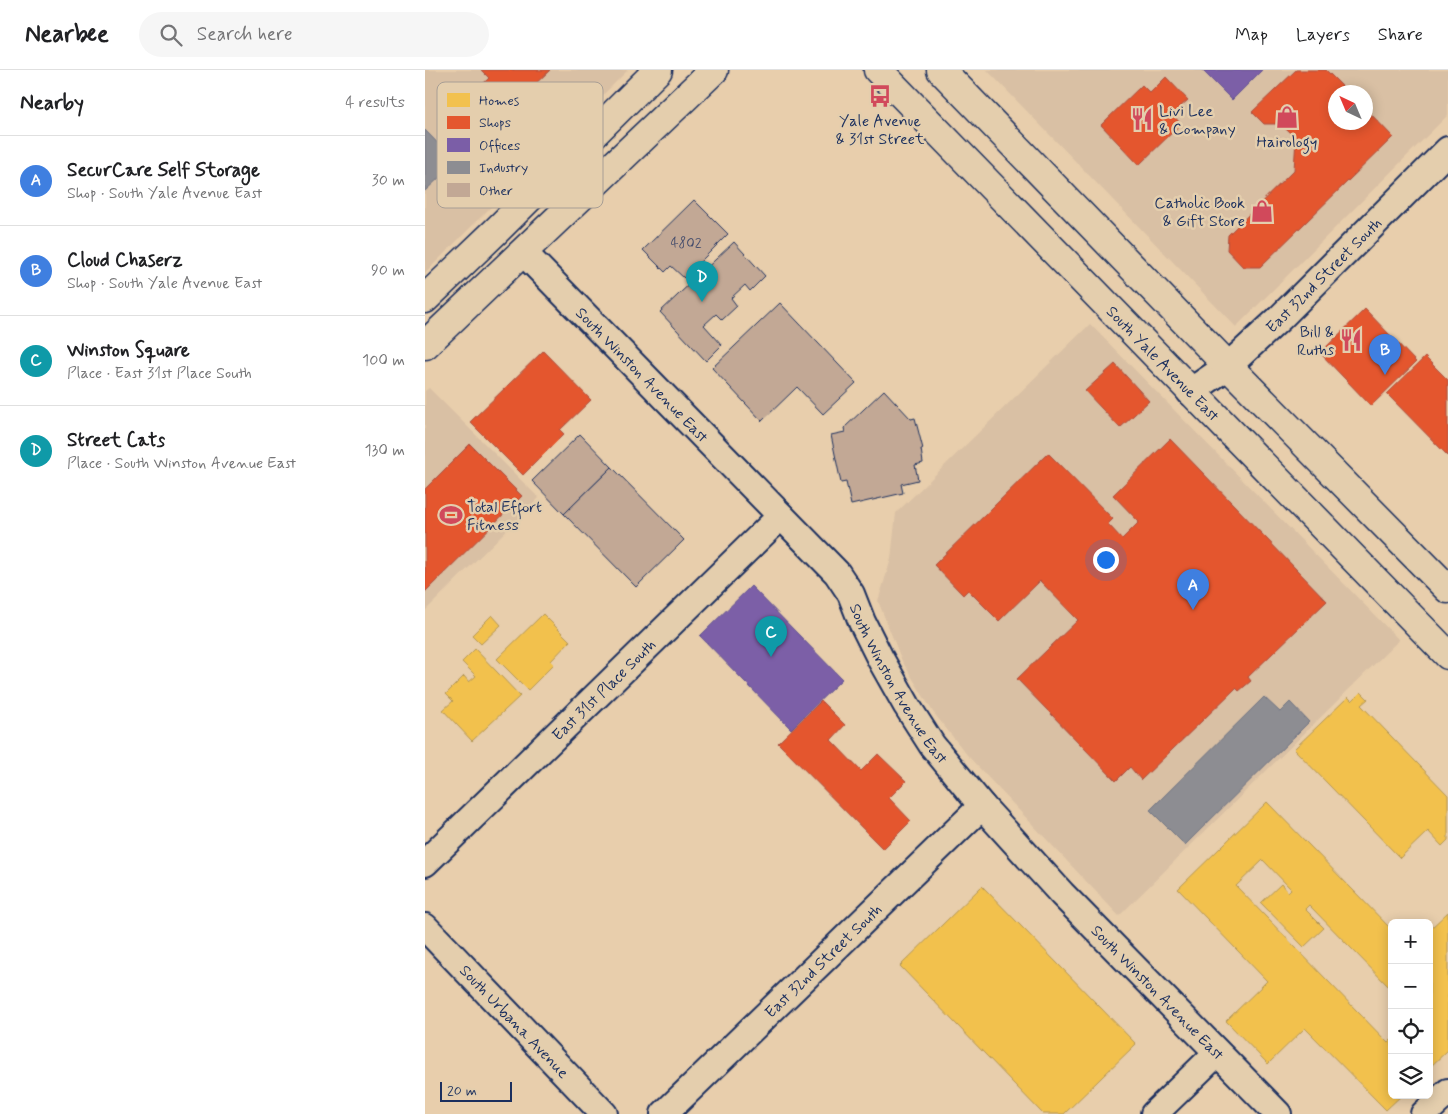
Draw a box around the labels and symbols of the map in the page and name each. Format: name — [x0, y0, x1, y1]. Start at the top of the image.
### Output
legend — [437, 82, 603, 208]
bus stop icon: Yale Avenue & 31st Street — [867, 83, 893, 109]
north arrow — [1328, 85, 1373, 130]
text: Homes — [479, 92, 520, 110]
place label: Livi Lee & Company — [1159, 101, 1236, 140]
shop icon: Hairology — [1274, 104, 1300, 130]
restaurant icon: Livi Lee & Company — [1129, 106, 1155, 132]
place label: Yale Avenue & 31st Street — [836, 111, 925, 150]
text: Shops — [479, 114, 511, 132]
place label: Hairology — [1257, 132, 1317, 154]
text: Offices — [479, 137, 520, 155]
text: Industry — [479, 159, 528, 177]
text: Other — [479, 182, 513, 200]
place label: Catholic Book & Gift Store — [1154, 193, 1245, 232]
shop icon: Catholic Book & Gift Store — [1249, 198, 1275, 224]
street label: East 32nd Street South — [1262, 213, 1387, 338]
house number: 4802 — [670, 234, 702, 252]
pin: D — [686, 261, 718, 302]
street label: South Yale Avenue East — [1101, 302, 1224, 426]
street label: South Winston Avenue East — [570, 303, 713, 448]
place label: Bill & Ruths — [1297, 322, 1334, 361]
restaurant icon: Bill & Ruths — [1338, 327, 1364, 353]
pin: B — [1369, 334, 1401, 375]
place label: Total Effort Fitness — [467, 497, 542, 536]
sports icon: Total Effort Fitness — [438, 502, 464, 528]
your location — [1093, 547, 1119, 573]
pin: A — [1177, 569, 1209, 610]
street label: South Winston Avenue East — [844, 601, 952, 769]
pin: C — [755, 616, 787, 657]
street label: East 31st Place South — [548, 635, 661, 746]
street label: East 32nd Street South — [761, 900, 887, 1023]
street label: South Winston Avenue East — [1086, 921, 1228, 1065]
street label: South Urbana Avenue — [454, 961, 573, 1083]
scale bar — [440, 1079, 513, 1102]

